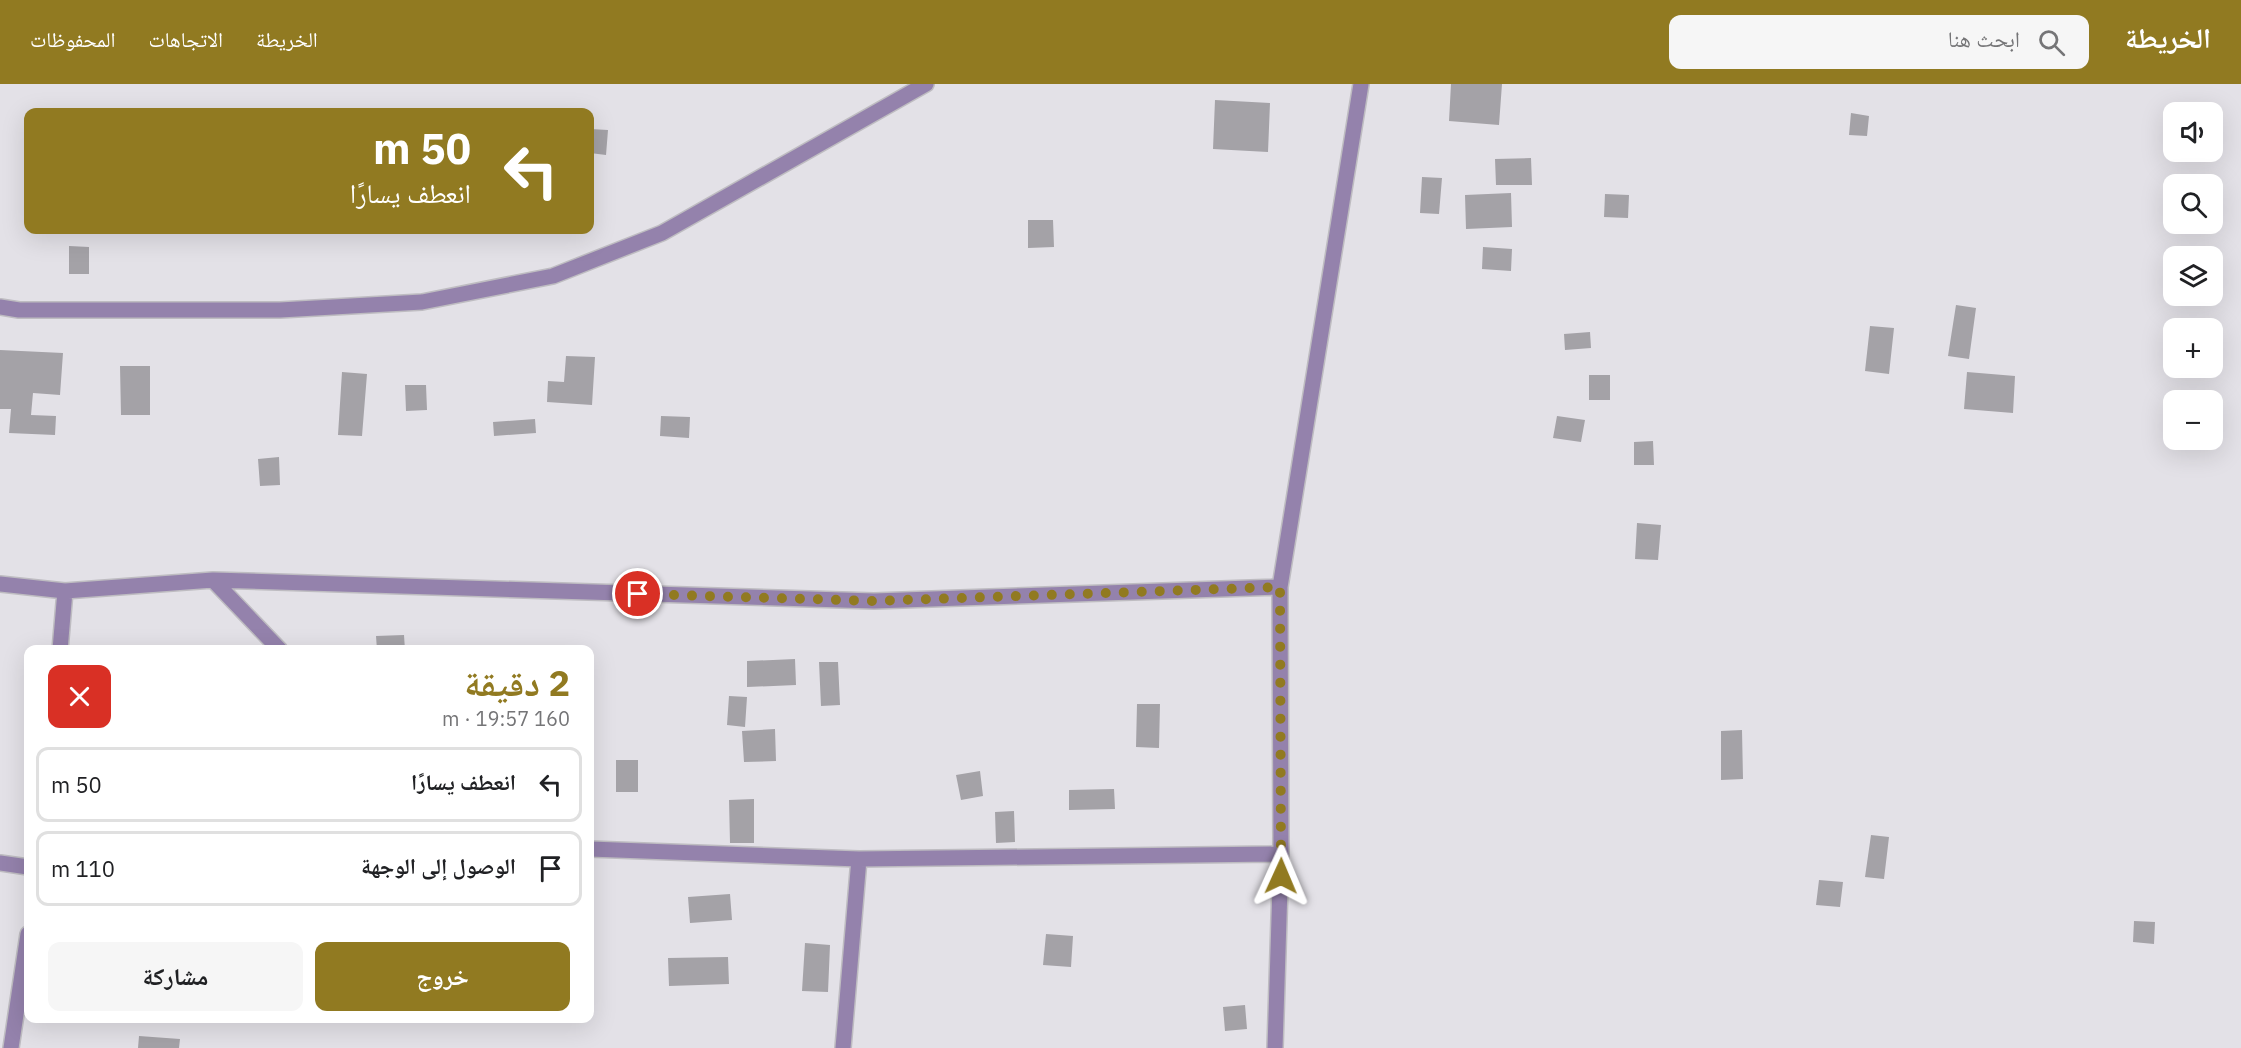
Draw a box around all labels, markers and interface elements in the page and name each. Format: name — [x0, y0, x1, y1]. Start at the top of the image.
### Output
search box — [1669, 15, 2089, 69]
text: الخريطة — [2125, 19, 2211, 56]
text: ابحث هنا — [1948, 24, 2020, 53]
text: المحفوظات — [30, 25, 115, 53]
text: الاتجاهات — [148, 25, 223, 53]
text: الخريطة — [256, 25, 318, 53]
icon: search — [2035, 26, 2068, 59]
map controls — [2163, 102, 2223, 450]
button: sound — [2163, 102, 2223, 162]
text: 50 m — [373, 121, 471, 176]
icon: left — [492, 132, 570, 210]
button: search — [2163, 174, 2223, 234]
text: انعطف يسارًا — [350, 175, 471, 210]
button: layers — [2163, 246, 2223, 306]
button: + — [2163, 318, 2223, 378]
button: − — [2163, 390, 2223, 450]
pin — [612, 568, 663, 619]
icon: arrive — [621, 577, 654, 610]
text: 2 دقيقة — [464, 659, 570, 706]
button: close — [48, 665, 111, 728]
text: 160 m · 19:57 — [442, 705, 570, 732]
text: انعطف يسارًا — [411, 767, 516, 796]
icon: left — [534, 768, 567, 801]
text: 50 m — [51, 770, 102, 799]
position arrow — [1249, 844, 1313, 908]
text: الوصول إلى الوجهة — [361, 851, 516, 880]
icon: arrive — [534, 852, 567, 885]
text: 110 m — [51, 854, 115, 883]
button: مشاركة — [48, 942, 303, 1011]
button: خروج — [315, 942, 570, 1011]

